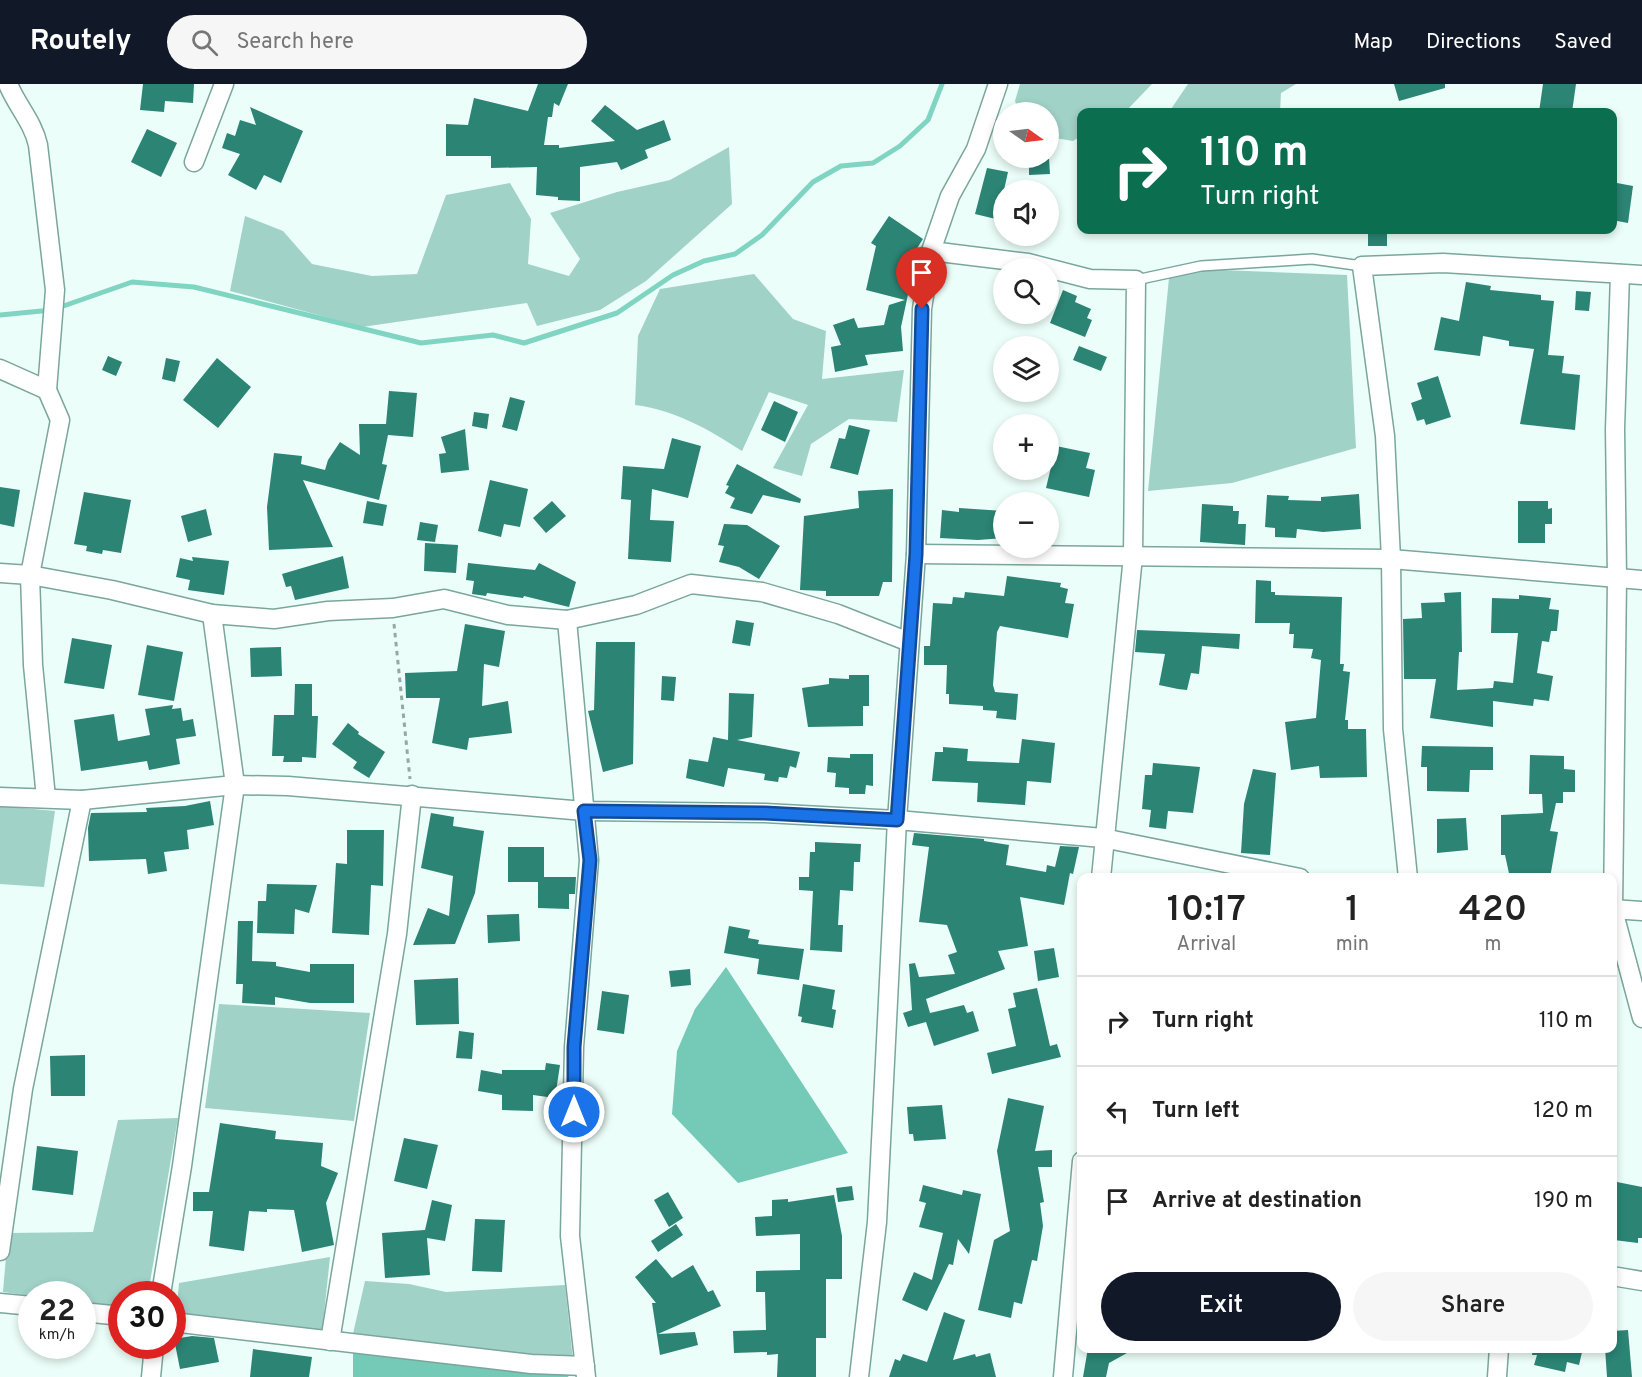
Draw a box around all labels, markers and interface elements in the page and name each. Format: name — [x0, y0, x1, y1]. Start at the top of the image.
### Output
search box — [167, 15, 587, 69]
text: Routely — [30, 24, 131, 60]
icon: search — [188, 26, 221, 59]
text: Search here — [236, 29, 354, 56]
text: Map — [1353, 29, 1393, 56]
text: Directions — [1426, 29, 1521, 56]
text: Saved — [1554, 29, 1612, 56]
north arrow — [993, 102, 1059, 168]
map controls — [993, 102, 1059, 558]
text: 110 m — [1200, 128, 1309, 181]
icon: right — [1101, 132, 1179, 210]
button: sound — [993, 180, 1059, 246]
text: Turn right — [1200, 180, 1319, 214]
pin — [896, 247, 947, 309]
icon: arrive — [905, 256, 938, 289]
button: search — [993, 258, 1059, 324]
button: layers — [993, 336, 1059, 402]
button: + — [993, 414, 1059, 480]
button: − — [993, 492, 1059, 558]
text: 10:17 — [1167, 888, 1246, 934]
text: 1 — [1345, 888, 1359, 934]
text: 420 — [1459, 888, 1527, 934]
text: Arrival — [1177, 932, 1236, 958]
text: min — [1336, 932, 1369, 958]
text: m — [1485, 932, 1501, 958]
icon: right — [1101, 1005, 1134, 1038]
text: Turn right — [1152, 1008, 1254, 1035]
text: 110 m — [1539, 1008, 1593, 1035]
position arrow — [542, 1080, 606, 1144]
icon: left — [1101, 1095, 1134, 1128]
text: Turn left — [1152, 1098, 1240, 1125]
text: 120 m — [1533, 1098, 1593, 1125]
icon: arrive — [1101, 1185, 1134, 1218]
text: Arrive at destination — [1152, 1188, 1362, 1215]
text: 190 m — [1534, 1188, 1593, 1215]
button: Exit — [1101, 1272, 1341, 1341]
button: Share — [1353, 1272, 1593, 1341]
speed limit sign: 30 — [108, 1281, 186, 1359]
text: 22 — [39, 1294, 75, 1331]
text: km/h — [39, 1326, 75, 1345]

